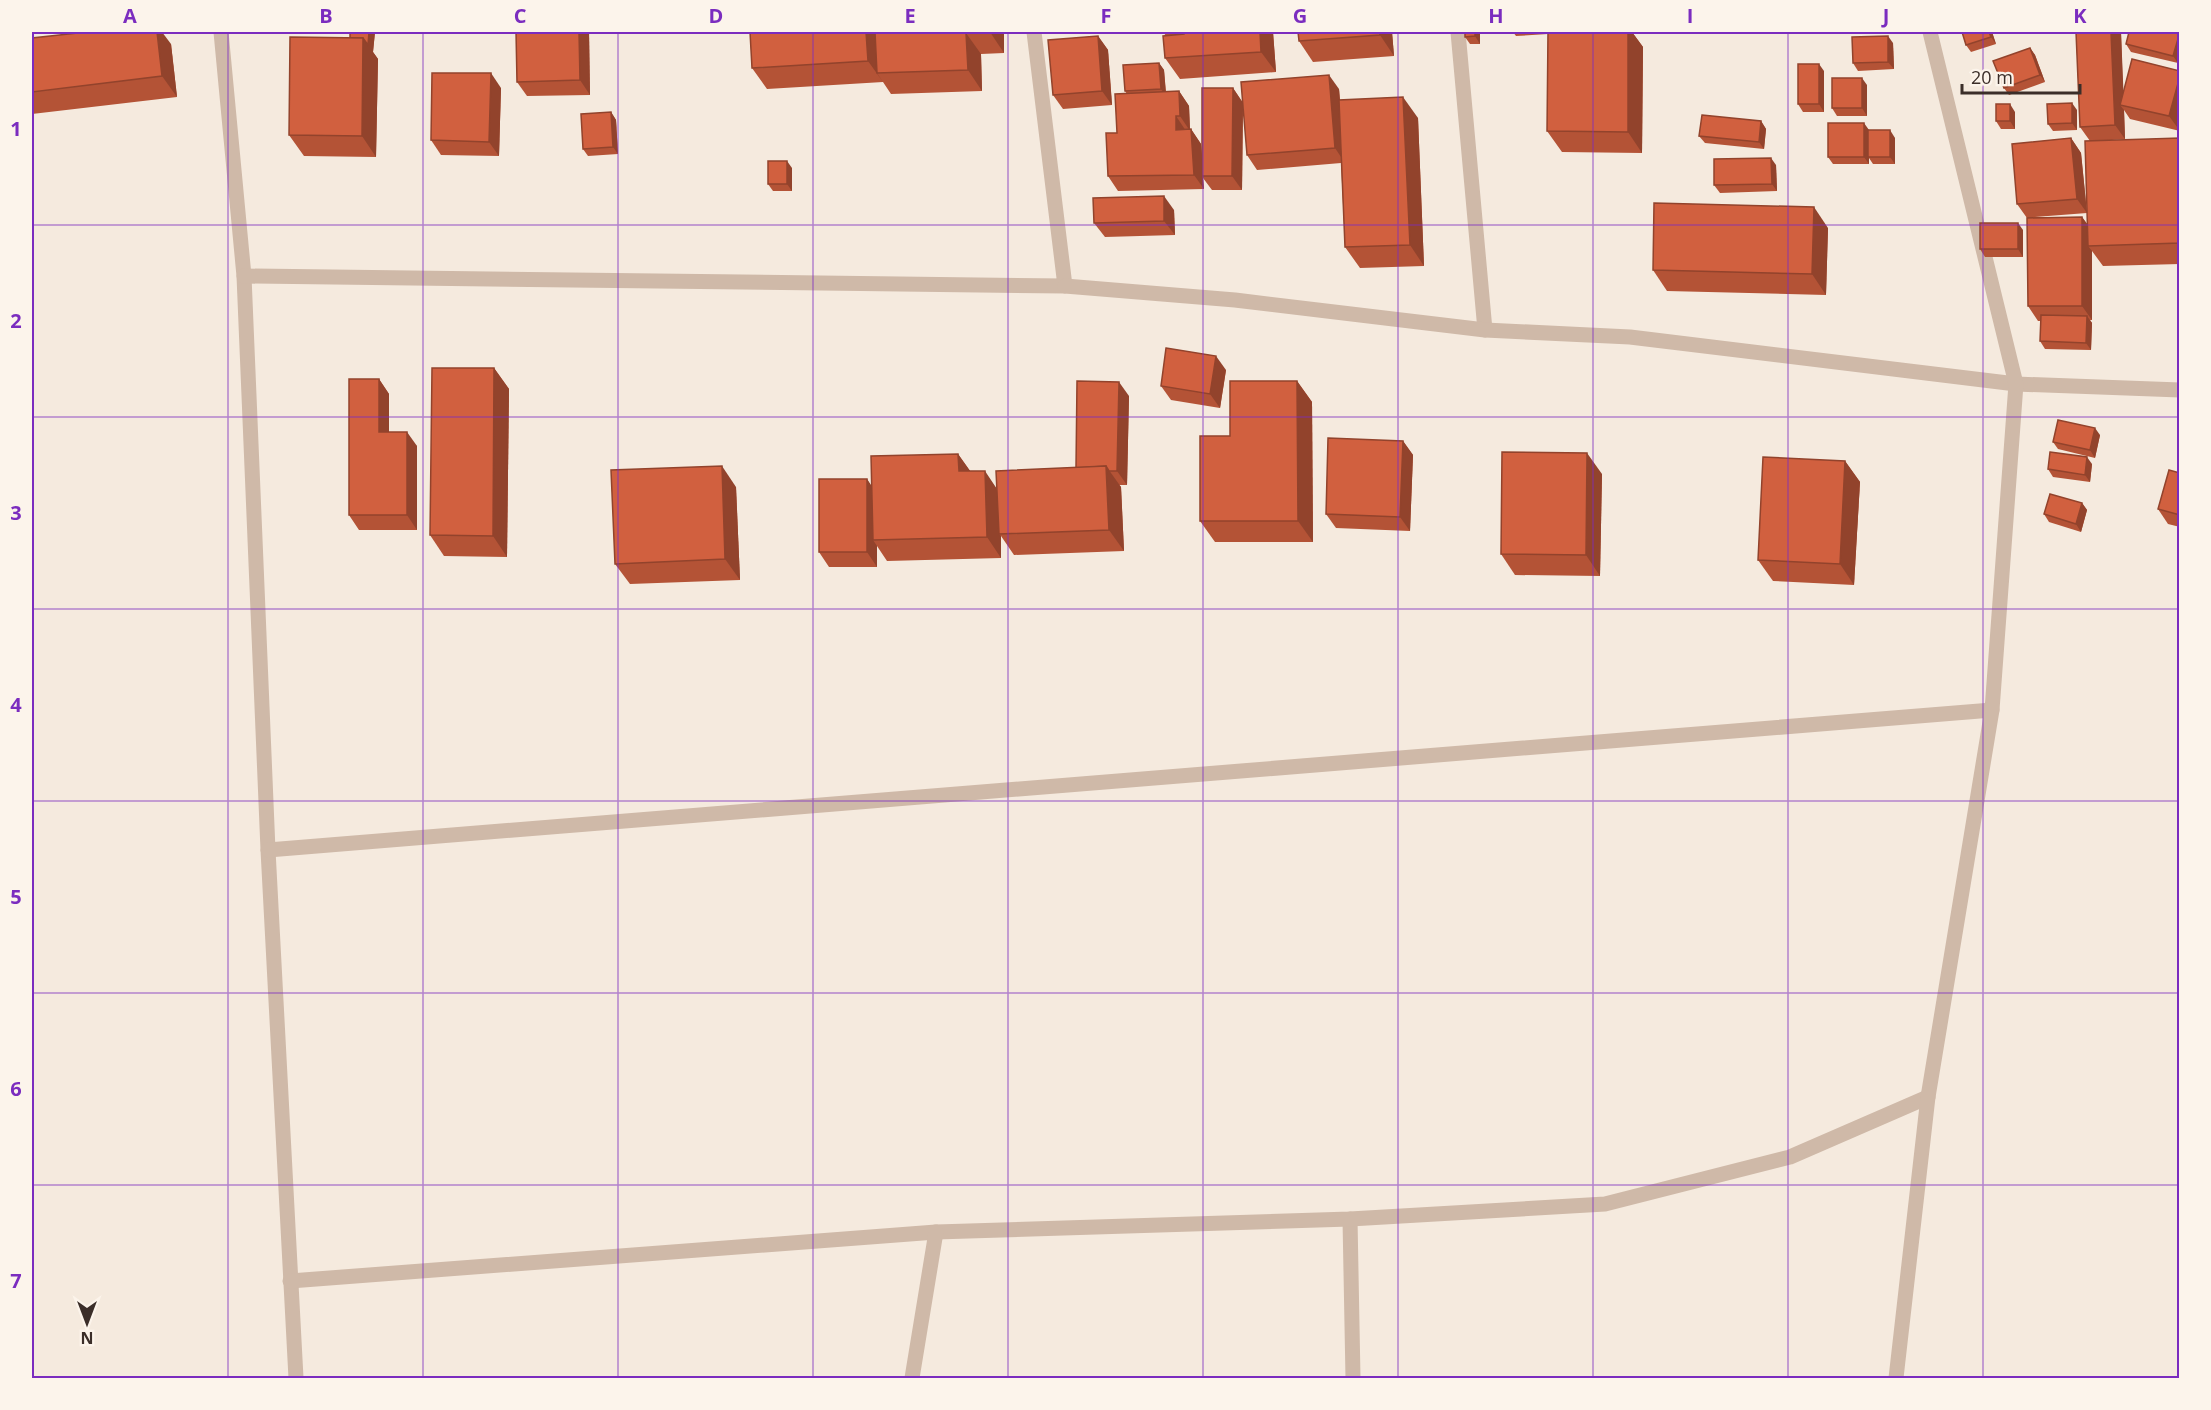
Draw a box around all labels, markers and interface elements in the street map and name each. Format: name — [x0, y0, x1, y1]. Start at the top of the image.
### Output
text: A — [123, 2, 137, 29]
text: B — [319, 2, 333, 29]
text: C — [514, 2, 527, 29]
text: D — [709, 2, 723, 29]
text: E — [904, 2, 916, 29]
text: F — [1101, 2, 1111, 29]
text: G — [1293, 2, 1307, 29]
text: H — [1488, 2, 1504, 29]
text: I — [1687, 2, 1693, 29]
text: J — [1881, 2, 1889, 29]
text: K — [2073, 2, 2087, 29]
scale bar — [1962, 57, 2080, 95]
text: 20 m — [1971, 65, 2013, 89]
text: 1 — [10, 115, 22, 142]
text: 2 — [10, 307, 22, 334]
text: 3 — [10, 499, 22, 526]
text: 4 — [10, 691, 22, 718]
text: 5 — [10, 883, 22, 910]
text: 6 — [10, 1075, 22, 1102]
text: 7 — [10, 1267, 22, 1294]
north arrow — [57, 1293, 117, 1353]
text: N — [80, 1327, 94, 1349]

